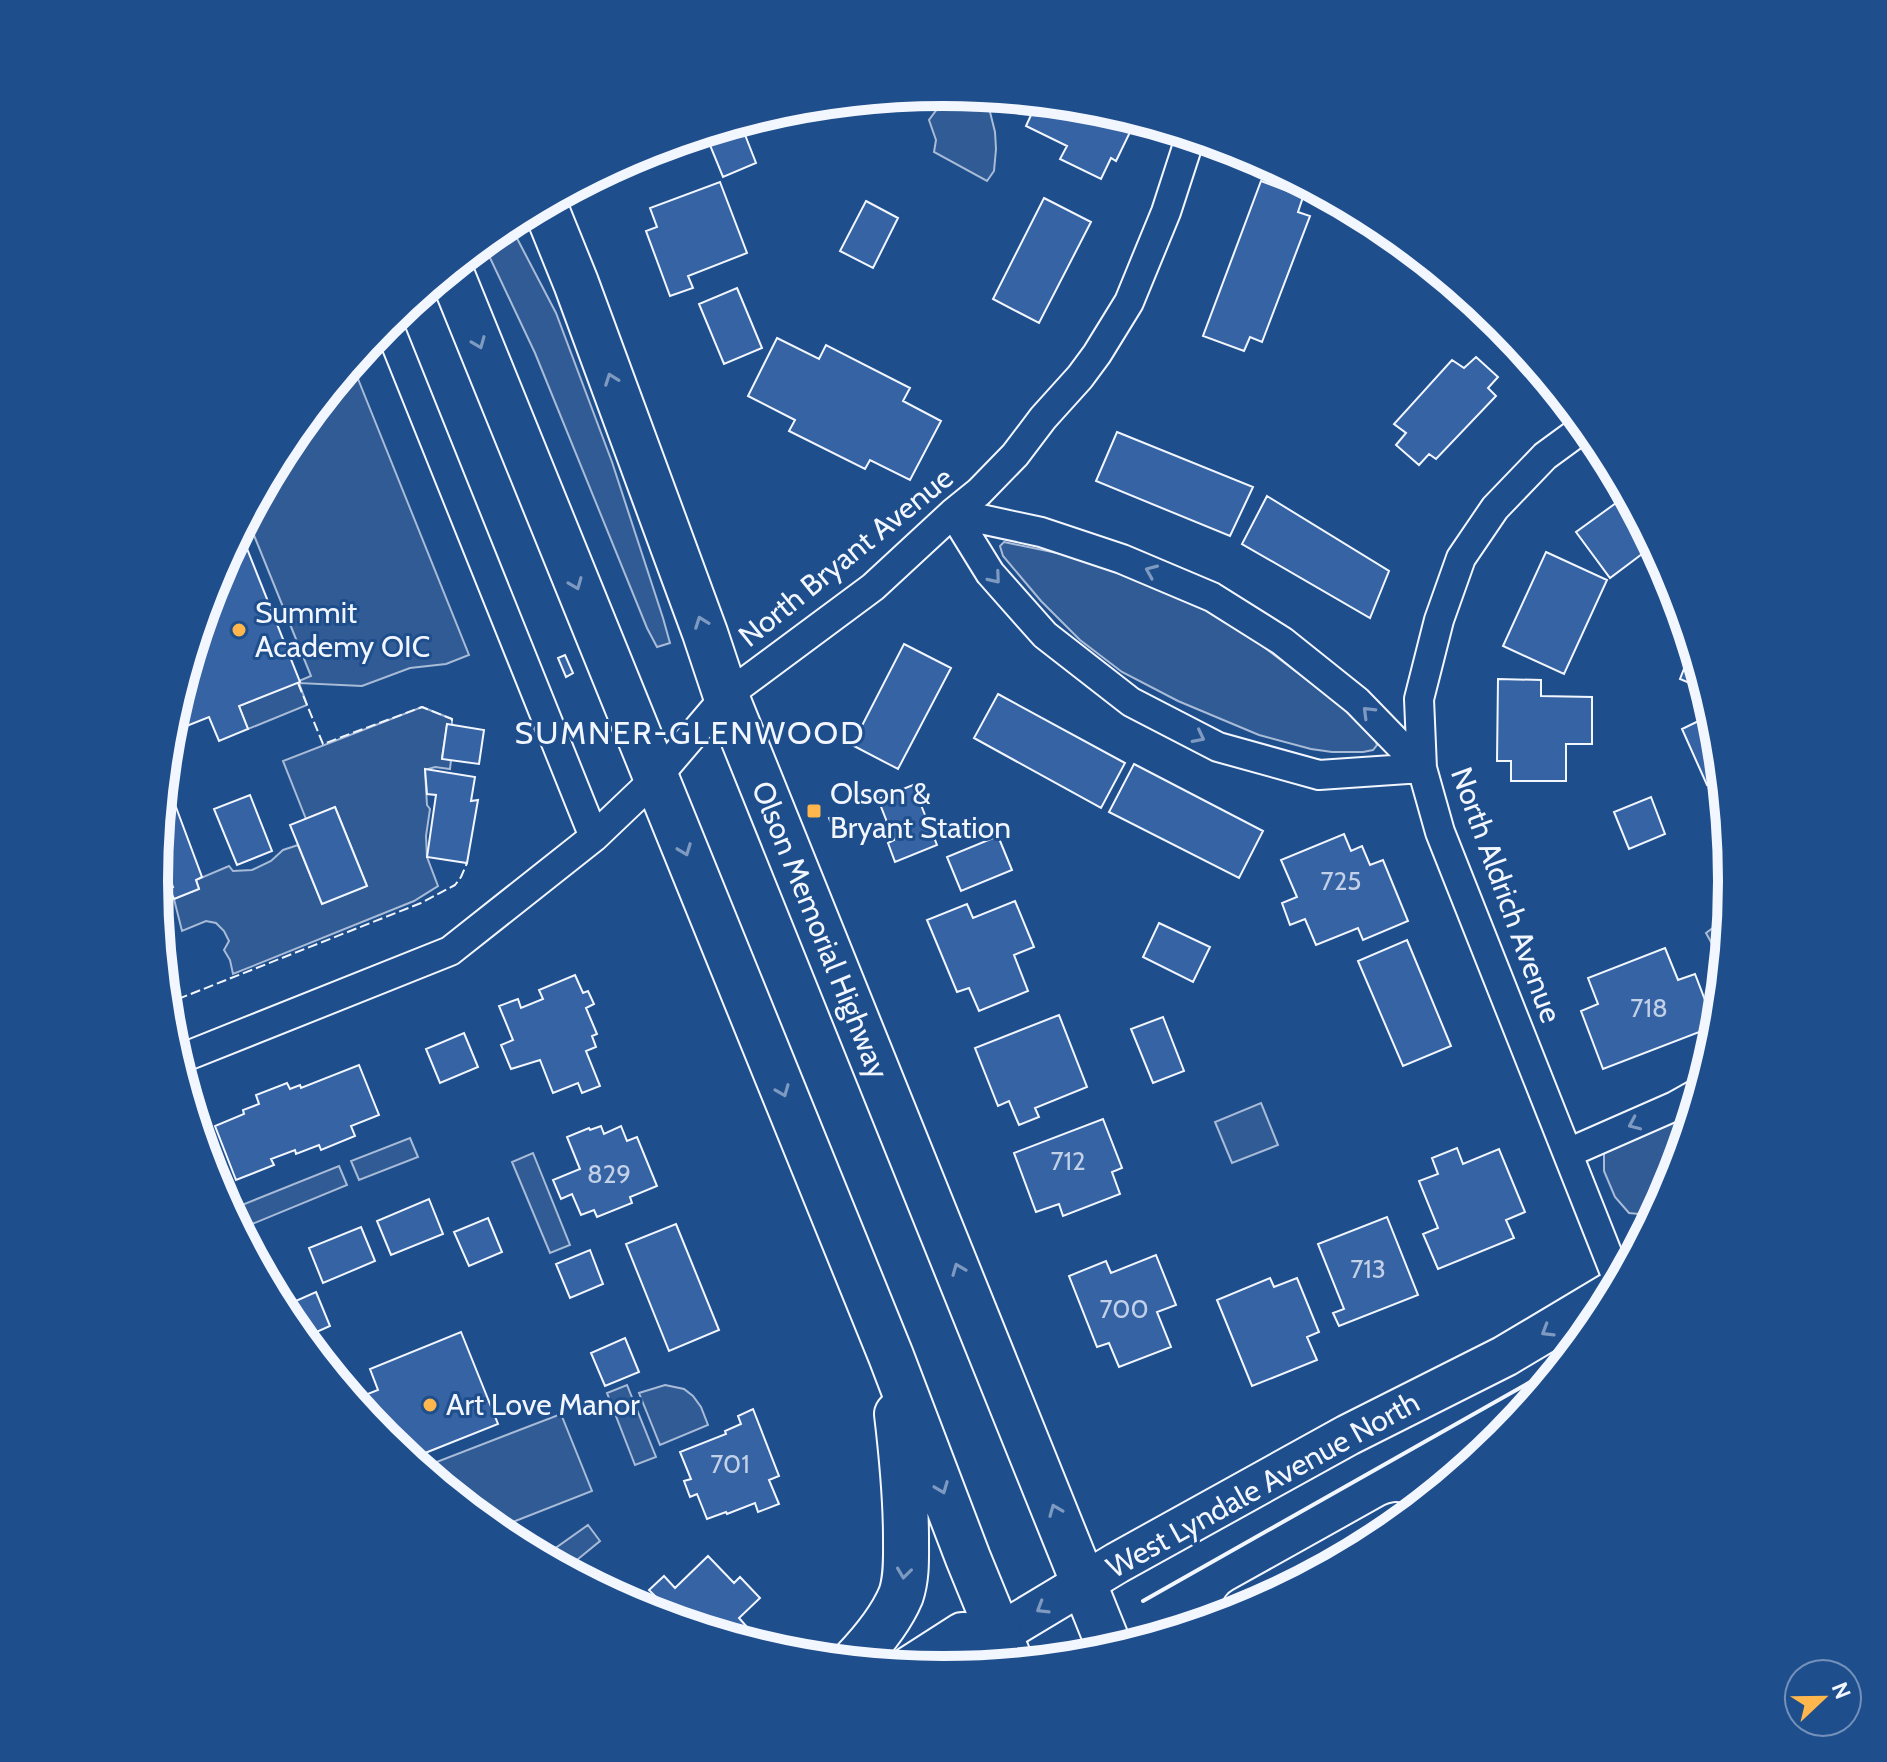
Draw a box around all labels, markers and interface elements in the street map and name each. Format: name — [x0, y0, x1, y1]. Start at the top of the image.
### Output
one-way arrow — [469, 335, 486, 349]
one-way arrow — [604, 373, 621, 387]
street label: North Bryant Avenue — [731, 459, 960, 654]
one-way arrow — [1145, 565, 1159, 581]
one-way arrow — [986, 569, 1000, 584]
one-way arrow — [566, 576, 583, 590]
place label: Summit Academy OIC — [255, 594, 430, 665]
one-way arrow — [694, 616, 711, 630]
marker: Summit Academy OIC — [230, 621, 248, 639]
one-way arrow — [1362, 707, 1377, 721]
district label: SUMNER-GLENWOOD — [515, 713, 865, 752]
one-way arrow — [1190, 727, 1205, 742]
street label: North Aldrich Avenue — [1443, 762, 1570, 1028]
place label: Olson & Bryant Station — [830, 775, 1011, 846]
street label: Olson Memorial Highway — [744, 776, 897, 1084]
marker: Olson & Bryant Station — [805, 802, 823, 820]
one-way arrow — [675, 842, 692, 856]
house number: 725 — [1321, 865, 1361, 897]
house number: 718 — [1630, 992, 1668, 1024]
one-way arrow — [773, 1083, 789, 1097]
one-way arrow — [1628, 1114, 1643, 1130]
house number: 712 — [1050, 1145, 1086, 1177]
house number: 829 — [587, 1158, 631, 1190]
house number: 713 — [1350, 1253, 1386, 1285]
one-way arrow — [951, 1263, 968, 1277]
house number: 700 — [1099, 1293, 1149, 1325]
one-way arrow — [1541, 1321, 1556, 1337]
street label: West Lyndale Avenue North — [1100, 1383, 1425, 1586]
place label: Art Love Manor — [446, 1386, 640, 1423]
marker: Art Love Manor — [421, 1396, 439, 1414]
house number: 701 — [710, 1448, 750, 1480]
one-way arrow — [932, 1480, 949, 1494]
one-way arrow — [1049, 1504, 1065, 1518]
one-way arrow — [896, 1567, 913, 1580]
one-way arrow — [1036, 1598, 1051, 1614]
north arrow — [1783, 1658, 1863, 1738]
text: N — [1826, 1678, 1857, 1703]

